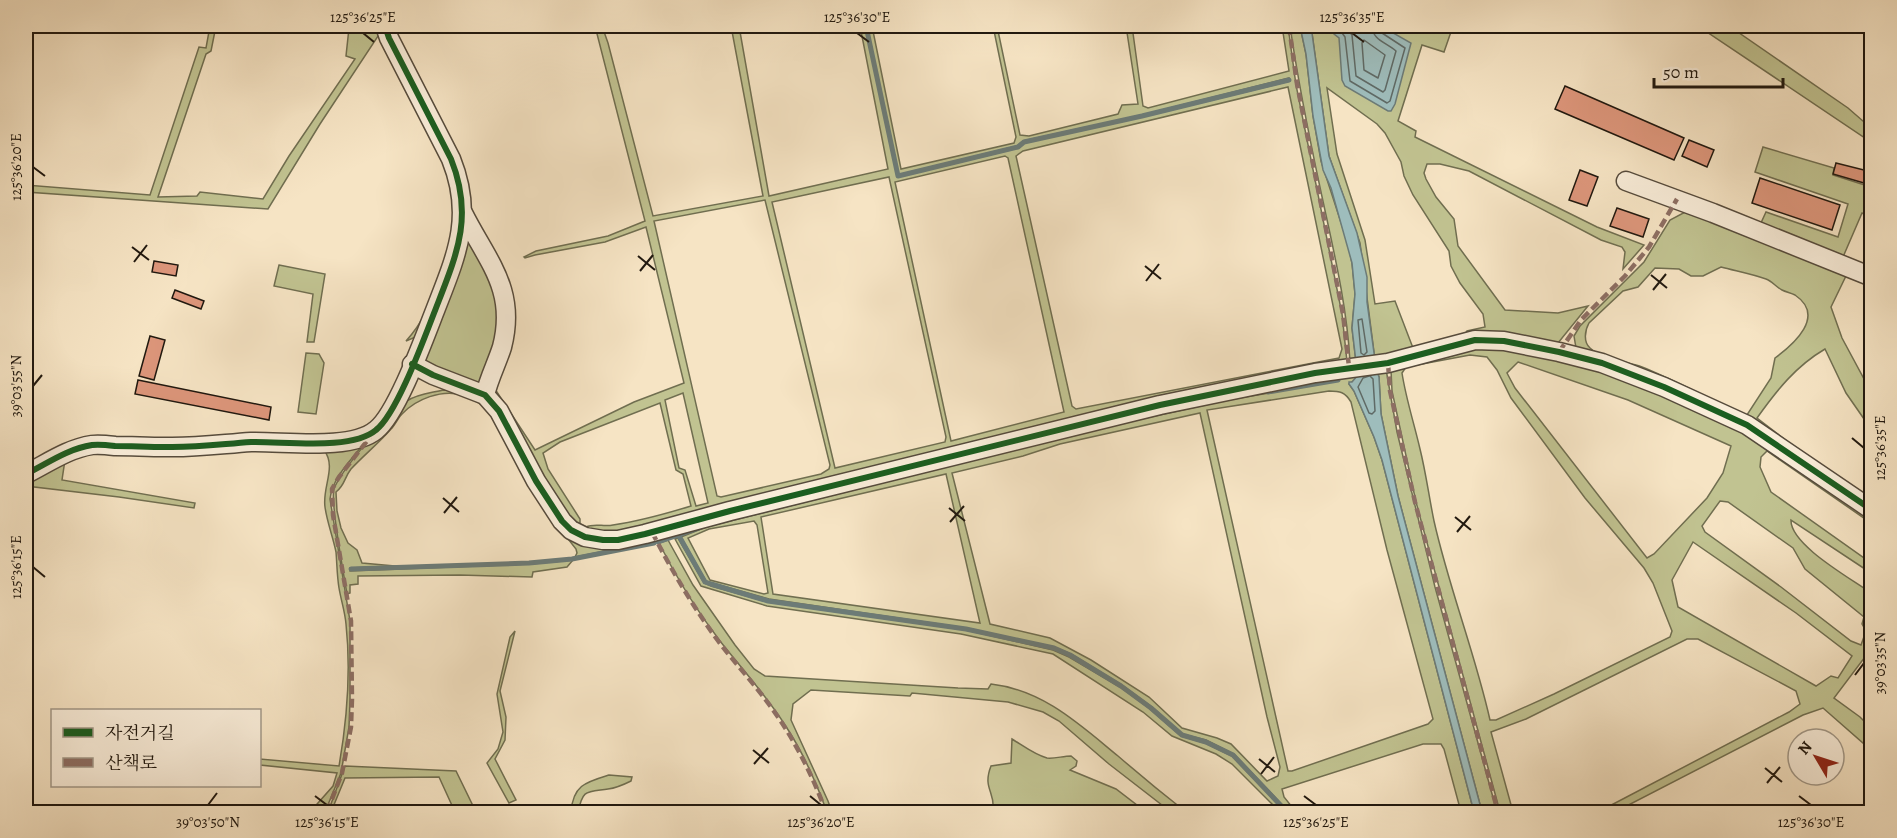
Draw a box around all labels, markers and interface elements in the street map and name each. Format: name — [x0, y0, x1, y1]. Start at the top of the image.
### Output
text: 125°36'25"E — [330, 7, 396, 27]
text: 125°36'30"E — [824, 7, 890, 27]
text: 125°36'35"E — [1319, 7, 1385, 27]
scale bar — [1654, 51, 1783, 89]
text: 50 m — [1663, 60, 1699, 84]
text: 125°36'20"E — [6, 133, 26, 201]
text: 39°03'55"N — [6, 354, 26, 417]
text: 125°36'35"E — [1870, 415, 1890, 481]
text: 125°36'15"E — [6, 535, 26, 599]
text: 39°03'35"N — [1870, 632, 1890, 694]
legend — [51, 709, 261, 787]
text: 자전거길 — [105, 721, 175, 745]
north arrow — [1786, 727, 1846, 787]
text: N — [1793, 736, 1818, 760]
text: 산책로 — [105, 751, 157, 775]
text: 39°03'50"N — [176, 812, 240, 832]
text: 125°36'15"E — [295, 812, 359, 832]
text: 125°36'20"E — [787, 812, 855, 832]
text: 125°36'25"E — [1283, 812, 1349, 832]
text: 125°36'30"E — [1778, 812, 1844, 832]

